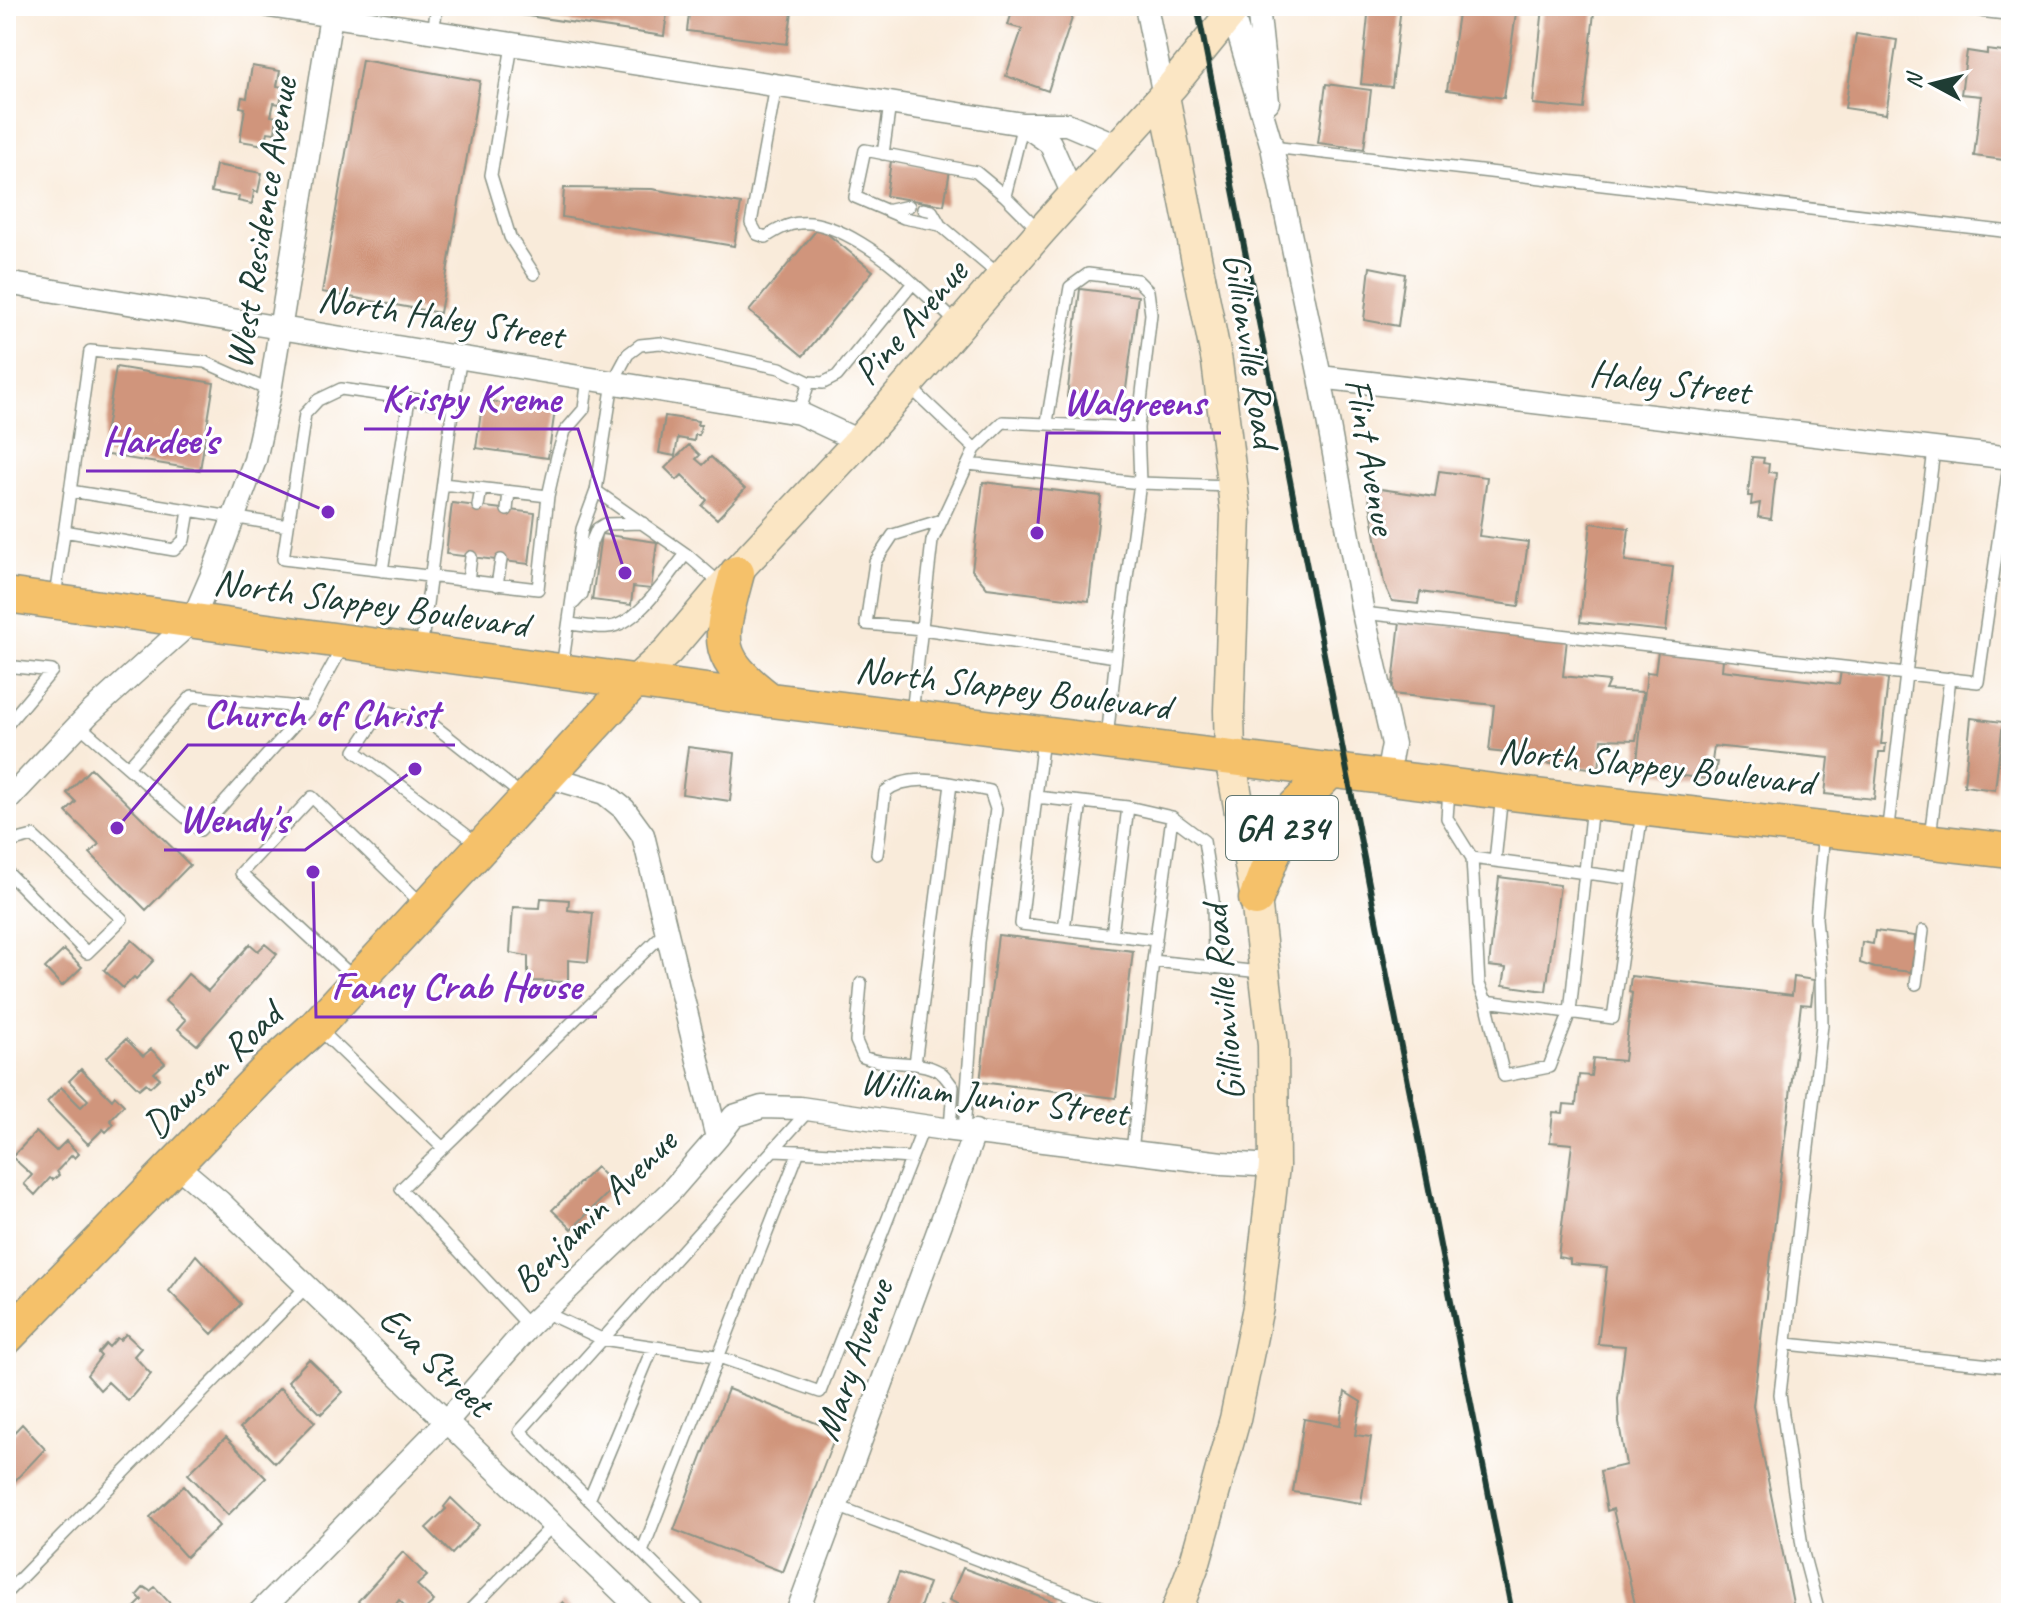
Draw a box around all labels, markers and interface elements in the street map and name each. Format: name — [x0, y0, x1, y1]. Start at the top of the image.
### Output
north arrow — [1893, 44, 1973, 124]
text: N — [1899, 70, 1929, 90]
street label: West Residence Avenue — [215, 72, 308, 372]
street label: Pine Avenue — [843, 247, 979, 395]
street label: Gillionville Road — [1212, 250, 1290, 456]
street label: North Haley Street — [315, 274, 570, 360]
street label: Haley Street — [1587, 349, 1756, 416]
callout: Krispy Kreme — [364, 365, 578, 429]
callout: Walgreens — [1047, 369, 1221, 433]
text: Krispy Kreme — [381, 373, 563, 423]
street label: Flint Avenue — [1334, 374, 1408, 540]
text: Walgreens — [1063, 377, 1209, 427]
callout: Hardee's — [86, 407, 235, 471]
text: Hardee's — [102, 415, 222, 465]
street label: North Slappey Boulevard — [211, 558, 537, 649]
street label: North Slappey Boulevard — [853, 645, 1179, 731]
callout: Church of Christ — [188, 681, 455, 745]
text: Church of Christ — [204, 689, 444, 739]
street label: North Slappey Boulevard — [1496, 726, 1822, 807]
callout: Wendy's — [164, 786, 305, 850]
text: Wendy's — [179, 794, 293, 844]
road number: GA 234 — [1226, 796, 1338, 860]
street label: Gillionville Road — [1191, 897, 1255, 1103]
callout: Fancy Crab House — [316, 953, 597, 1017]
text: Fancy Crab House — [331, 961, 585, 1011]
street label: Dawson Road — [133, 988, 296, 1148]
street label: William Junior Street — [858, 1057, 1134, 1137]
street label: Benjamin Avenue — [502, 1117, 688, 1303]
street label: Mary Avenue — [802, 1271, 905, 1447]
street label: Eva Street — [369, 1296, 505, 1429]

